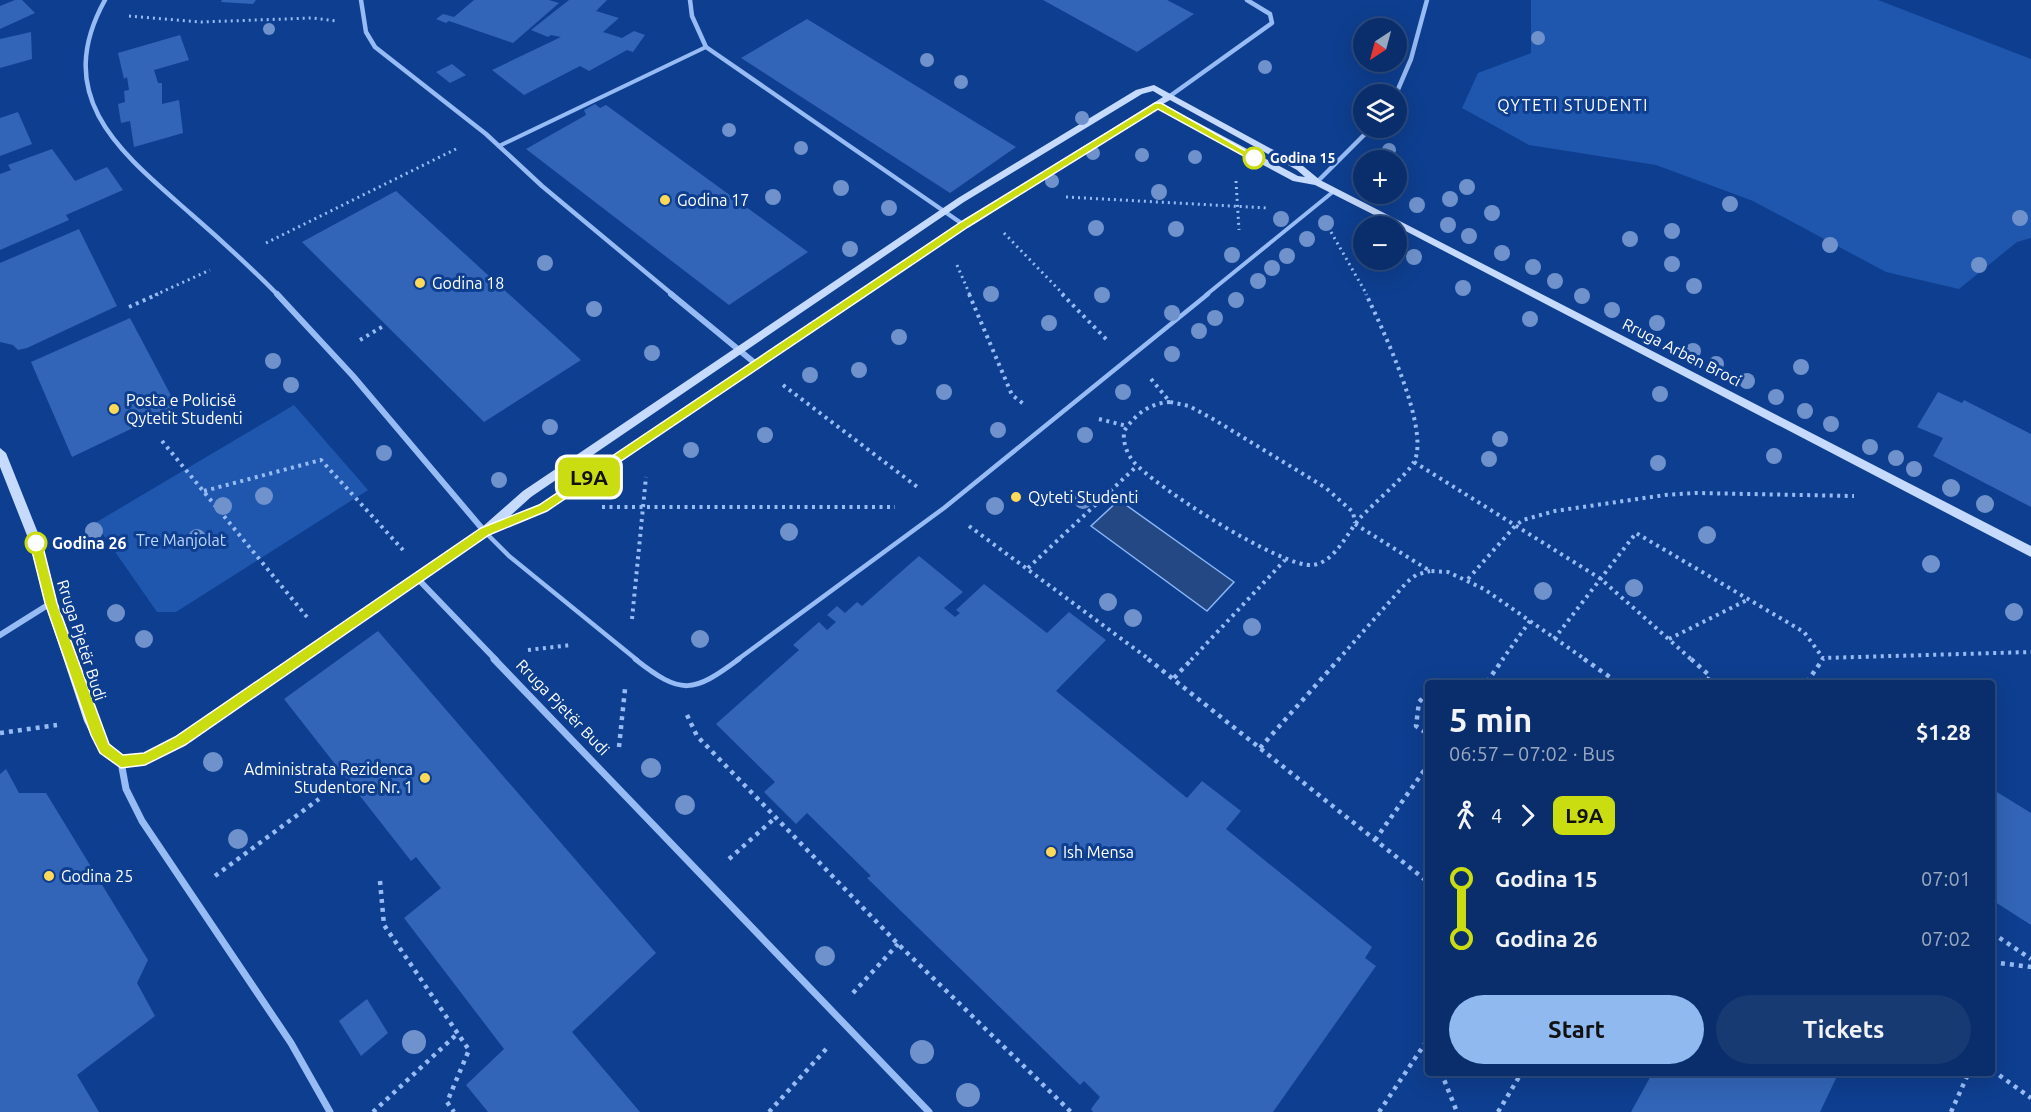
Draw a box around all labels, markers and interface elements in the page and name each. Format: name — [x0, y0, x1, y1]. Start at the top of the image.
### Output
north arrow — [1353, 18, 1407, 72]
map controls — [1353, 18, 1407, 270]
button: layers — [1353, 84, 1407, 138]
district label: QYTETI STUDENTI — [1497, 96, 1649, 114]
marker: Godina 15 — [1243, 147, 1265, 169]
place label: Godina 15 — [1270, 150, 1335, 166]
button: + — [1353, 150, 1407, 204]
place label: Godina 17 — [677, 191, 749, 209]
marker: Godina 17 — [658, 193, 672, 207]
button: − — [1353, 216, 1407, 270]
place label: Godina 18 — [432, 274, 504, 292]
marker: Godina 18 — [413, 276, 427, 290]
street label: Rruga Arben Broci — [1620, 314, 1744, 390]
place label: Posta e Policisë Qytetit Studenti — [126, 391, 243, 427]
marker: Posta e Policisë Qytetit Studenti — [107, 402, 121, 416]
line badge: L9A — [554, 458, 624, 496]
text: L9A — [570, 465, 608, 489]
place label: Qyteti Studenti — [1028, 488, 1138, 506]
marker: Qyteti Studenti — [1009, 490, 1023, 504]
park label: Tre Manjolat — [136, 531, 227, 549]
marker: Godina 26 — [25, 532, 47, 554]
place label: Godina 26 — [52, 534, 127, 552]
street label: Rruga Pjetër Budi — [54, 577, 110, 703]
street label: Rruga Pjetër Budi — [513, 655, 613, 759]
text: 5 min — [1449, 701, 1532, 738]
text: $1.28 — [1916, 719, 1971, 744]
text: 06:57 – 07:02 · Bus — [1449, 742, 1615, 765]
place label: Administrata Rezidenca Studentore Nr. 1 — [244, 760, 413, 796]
marker: Administrata Rezidenca Studentore Nr. 1 — [418, 771, 432, 785]
icon: walk — [1449, 799, 1482, 832]
icon: forward — [1511, 799, 1544, 832]
text: L9A — [1565, 803, 1603, 827]
text: 4 — [1491, 804, 1502, 827]
place label: Ish Mensa — [1063, 843, 1134, 861]
marker: Ish Mensa — [1044, 845, 1058, 859]
text: Godina 15 — [1495, 866, 1598, 891]
place label: Godina 25 — [61, 867, 133, 885]
text: 07:01 — [1921, 867, 1971, 890]
marker: Godina 25 — [42, 869, 56, 883]
text: Godina 26 — [1495, 926, 1598, 951]
text: 07:02 — [1921, 927, 1971, 950]
button: Start — [1449, 995, 1704, 1064]
button: Tickets — [1716, 995, 1971, 1064]

